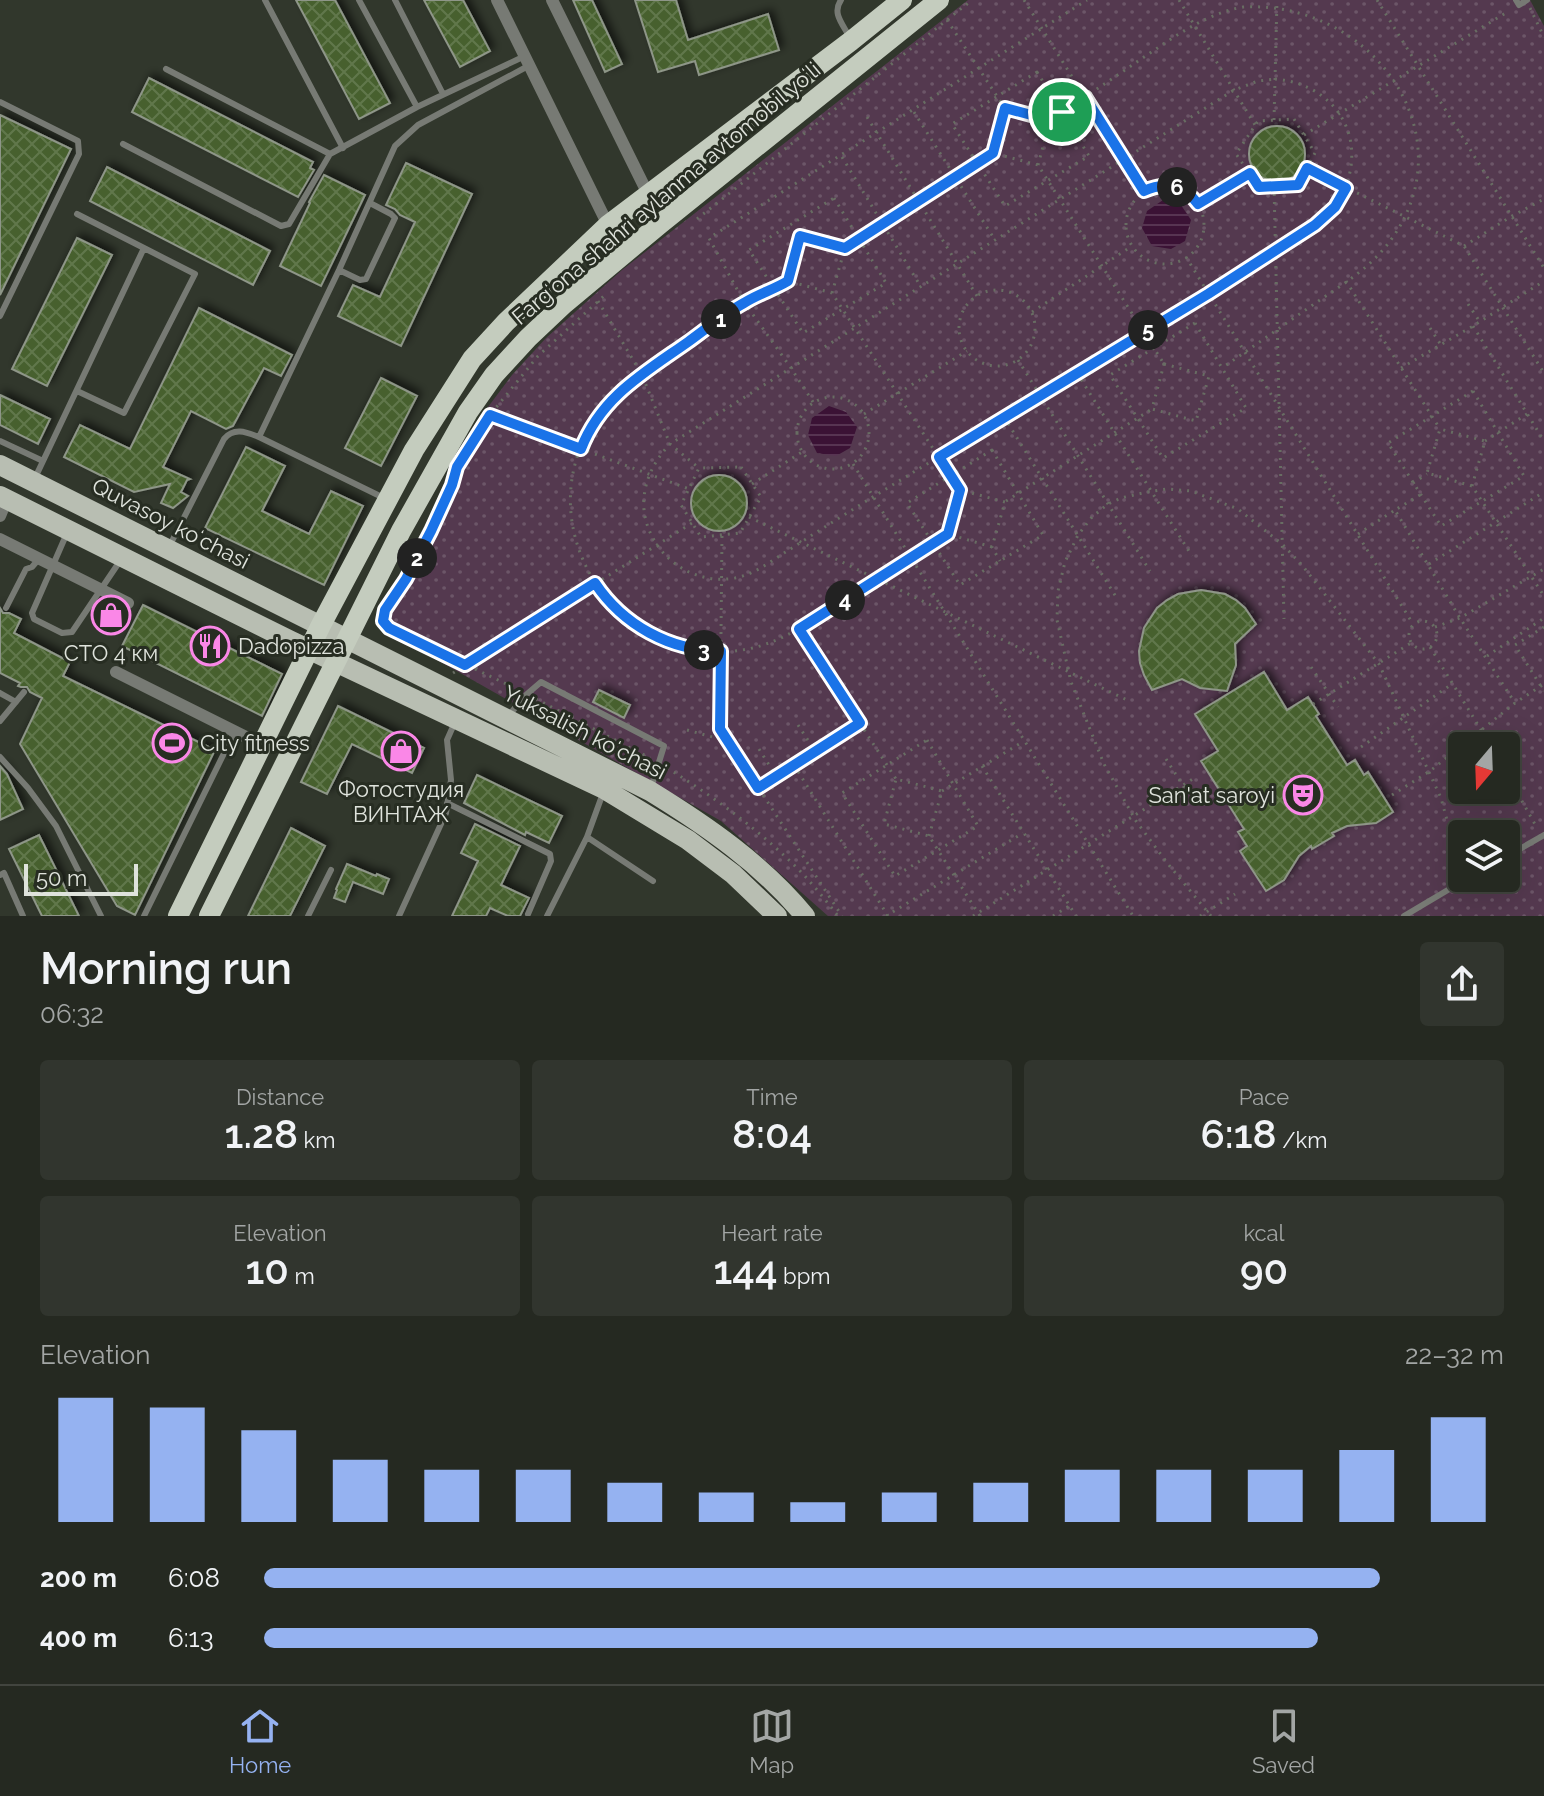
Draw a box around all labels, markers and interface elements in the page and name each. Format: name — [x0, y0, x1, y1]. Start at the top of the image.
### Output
street label: Fargʻona shahri aylanma avtomobil yoʻli — [507, 56, 825, 330]
pin — [1028, 78, 1096, 146]
icon: arrive — [1040, 90, 1084, 134]
pin: 6 — [1157, 167, 1197, 207]
text: 6 — [1170, 174, 1184, 200]
pin: 1 — [701, 299, 741, 339]
text: 1 — [716, 306, 726, 332]
pin: 5 — [1128, 310, 1168, 350]
text: 5 — [1142, 317, 1154, 343]
street label: Quvasoy koʻchasi — [88, 472, 254, 574]
pin: 2 — [397, 538, 437, 578]
text: 2 — [411, 545, 423, 571]
pin: 4 — [825, 580, 865, 620]
text: 4 — [839, 587, 851, 613]
shop icon: СТО 4 км — [90, 594, 132, 636]
restaurant icon: Dadopizza — [189, 625, 231, 667]
pin: 3 — [684, 630, 724, 670]
place label: Dadopizza — [238, 633, 344, 659]
text: 3 — [698, 637, 710, 663]
place label: СТО 4 км — [64, 640, 158, 666]
street label: Yuksalish koʻchasi — [499, 680, 671, 784]
sports icon: City fitness — [151, 722, 193, 764]
place label: City fitness — [200, 730, 310, 756]
shop icon: Фотостудия ВИНТАЖ — [380, 730, 422, 772]
north arrow — [1448, 732, 1520, 804]
map controls — [1448, 732, 1520, 892]
theatre icon: San'at saroyi — [1282, 774, 1324, 816]
place label: Фотостудия ВИНТАЖ — [338, 776, 464, 827]
place label: San'at saroyi — [1149, 782, 1275, 808]
button: layers — [1448, 820, 1520, 892]
scale bar — [24, 860, 138, 896]
text: 50 m — [36, 865, 87, 891]
button: share — [1420, 942, 1504, 1026]
text: Morning run — [40, 943, 292, 994]
text: 06:32 — [40, 999, 104, 1029]
text: Distance — [236, 1084, 324, 1110]
text: Time — [746, 1084, 798, 1110]
text: Pace — [1239, 1084, 1289, 1110]
text: 1.28 — [225, 1110, 298, 1157]
text: 8:04 — [732, 1110, 812, 1157]
text: 6:18 — [1201, 1110, 1277, 1157]
text: km — [298, 1127, 335, 1153]
text: /km — [1277, 1127, 1327, 1153]
text: Elevation — [233, 1220, 327, 1246]
text: Heart rate — [721, 1220, 823, 1246]
text: kcal — [1243, 1220, 1285, 1246]
text: 10 — [245, 1246, 289, 1293]
text: 144 — [714, 1246, 777, 1293]
text: 90 — [1240, 1246, 1288, 1293]
text: m — [289, 1263, 315, 1289]
text: bpm — [777, 1263, 830, 1289]
text: Elevation — [40, 1340, 150, 1370]
text: 22–32 m — [1405, 1340, 1504, 1370]
text: 200 m — [40, 1563, 117, 1593]
text: 6:08 — [168, 1563, 220, 1593]
text: 400 m — [40, 1623, 117, 1653]
text: 6:13 — [168, 1623, 214, 1653]
tab: Home — [229, 1704, 291, 1778]
tab: Map — [749, 1704, 794, 1778]
tab: Saved — [1252, 1704, 1315, 1778]

